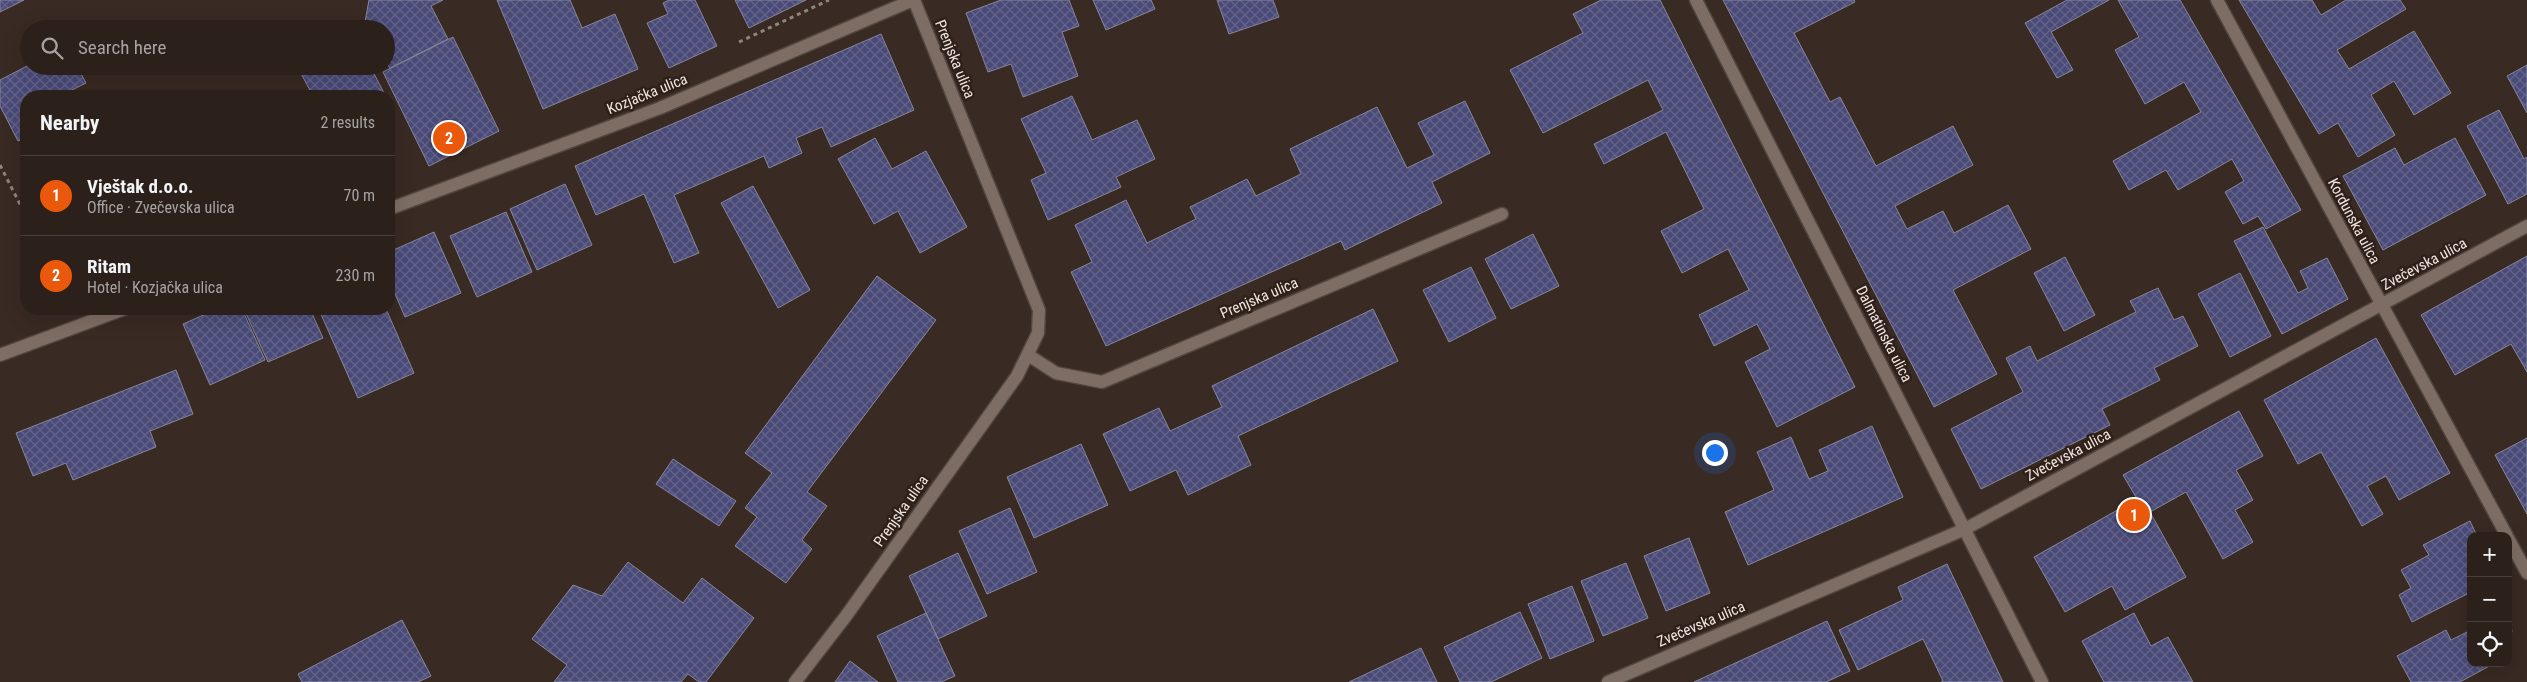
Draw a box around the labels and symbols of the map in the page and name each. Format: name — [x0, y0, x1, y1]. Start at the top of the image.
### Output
street label: Prenjska ulica — [931, 17, 979, 101]
street label: Kozjačka ulica — [604, 70, 690, 118]
pin: 2 — [433, 119, 465, 157]
street label: Kordunska ulica — [2324, 175, 2384, 267]
street label: Zvečevska ulica — [2378, 234, 2470, 294]
street label: Prenjska ulica — [1217, 274, 1301, 322]
street label: Dalmatinska ulica — [1852, 283, 1916, 385]
street label: Zvečevska ulica — [2022, 425, 2114, 485]
your location — [1702, 440, 1728, 466]
street label: Prenjska ulica — [870, 472, 932, 550]
pin: 1 — [2118, 496, 2150, 534]
street label: Zvečevska ulica — [1654, 597, 1748, 651]

